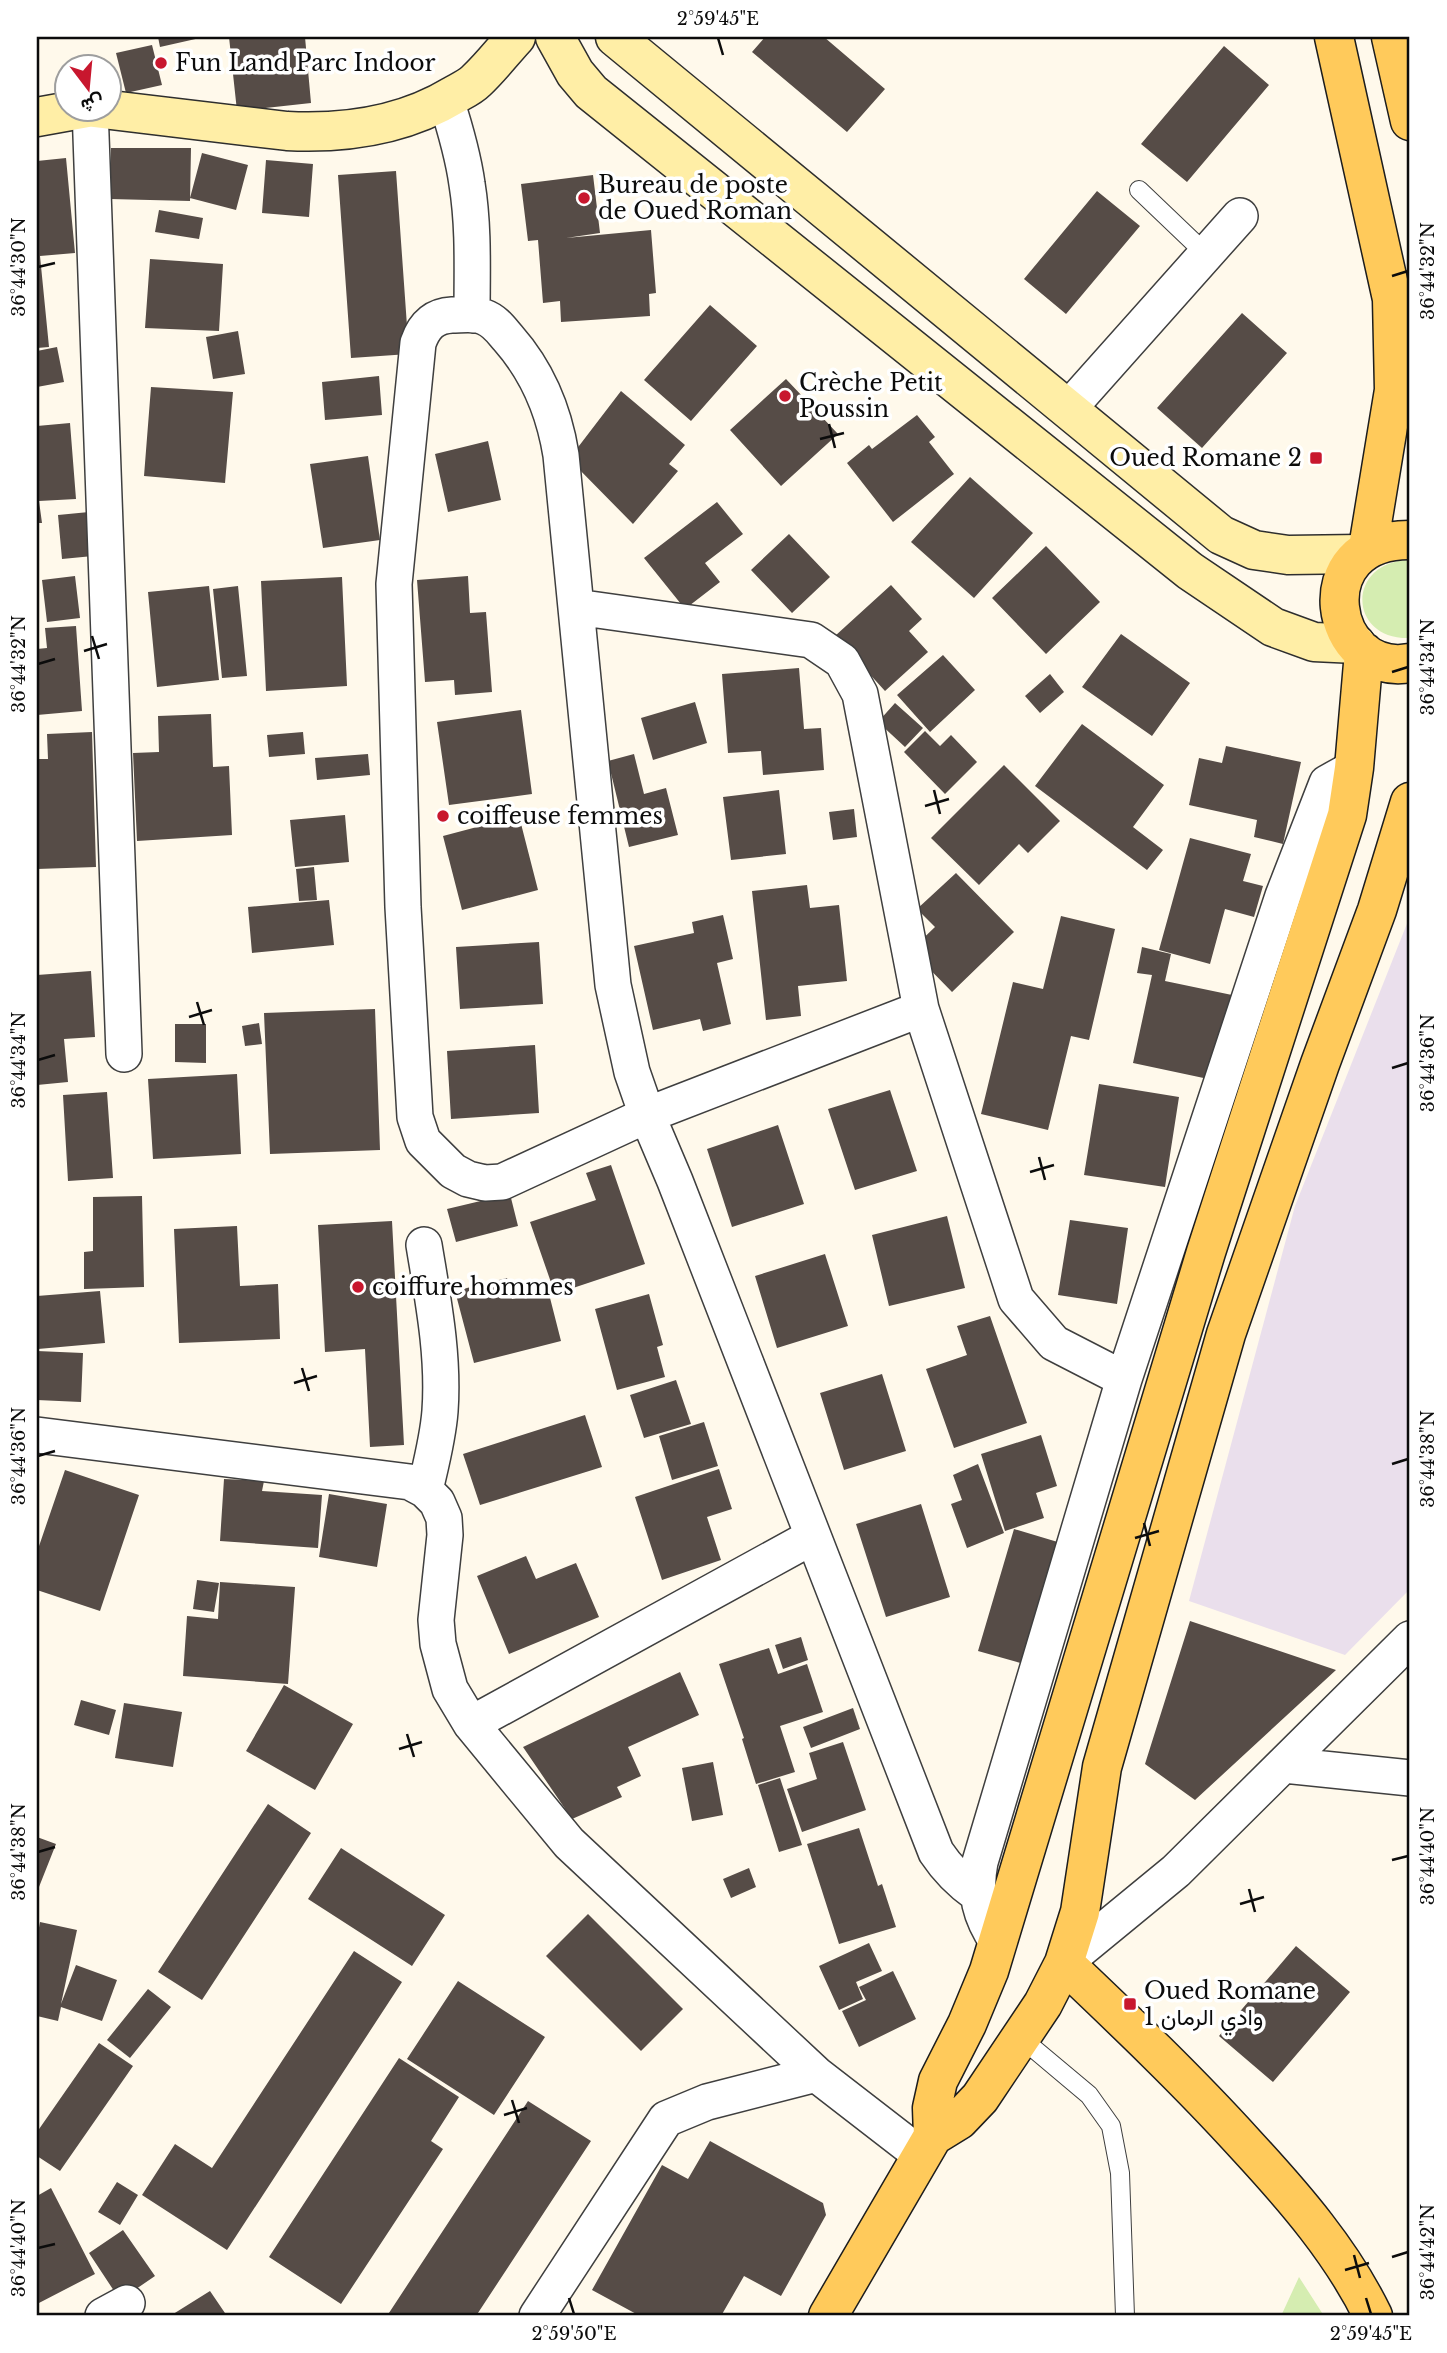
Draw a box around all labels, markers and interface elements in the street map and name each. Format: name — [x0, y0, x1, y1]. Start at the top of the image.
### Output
text: 2°59'45"E — [677, 8, 759, 30]
place label: Fun Land Parc Indoor — [175, 49, 436, 77]
north arrow — [52, 52, 122, 122]
marker: Fun Land Parc Indoor — [153, 55, 169, 71]
text: ش — [78, 90, 107, 118]
place label: Bureau de poste de Oued Roman — [598, 171, 792, 225]
marker: Bureau de poste de Oued Roman — [576, 190, 592, 206]
text: 36°44'30"N — [8, 217, 30, 317]
text: 36°44'32"N — [1417, 222, 1439, 320]
place label: Crèche Petit Poussin — [799, 369, 943, 423]
marker: Crèche Petit Poussin — [777, 388, 793, 404]
place label: Oued Romane 2 — [1109, 444, 1302, 472]
marker: Oued Romane 2 — [1308, 450, 1324, 466]
text: 36°44'32"N — [8, 615, 30, 713]
text: 36°44'34"N — [1417, 618, 1439, 716]
place label: coiffeuse femmes — [457, 802, 663, 830]
marker: coiffeuse femmes — [435, 808, 451, 824]
text: 36°44'34"N — [8, 1011, 30, 1109]
text: 36°44'36"N — [1417, 1014, 1439, 1112]
place label: coiffure hommes — [372, 1273, 574, 1301]
marker: coiffure hommes — [350, 1279, 366, 1295]
text: 36°44'36"N — [8, 1407, 30, 1505]
text: 36°44'38"N — [1417, 1410, 1439, 1508]
text: 36°44'38"N — [8, 1803, 30, 1901]
text: 36°44'40"N — [1417, 1807, 1439, 1905]
place label: Oued Romane 1 وادي الرمان — [1144, 1977, 1316, 2036]
marker: Oued Romane 1 وادي الرمان — [1122, 1996, 1138, 2012]
text: 36°44'40"N — [8, 2199, 30, 2297]
text: 36°44'42"N — [1417, 2204, 1439, 2300]
text: 2°59'50"E — [532, 2323, 616, 2345]
text: 2°59'45"E — [1330, 2323, 1412, 2345]

